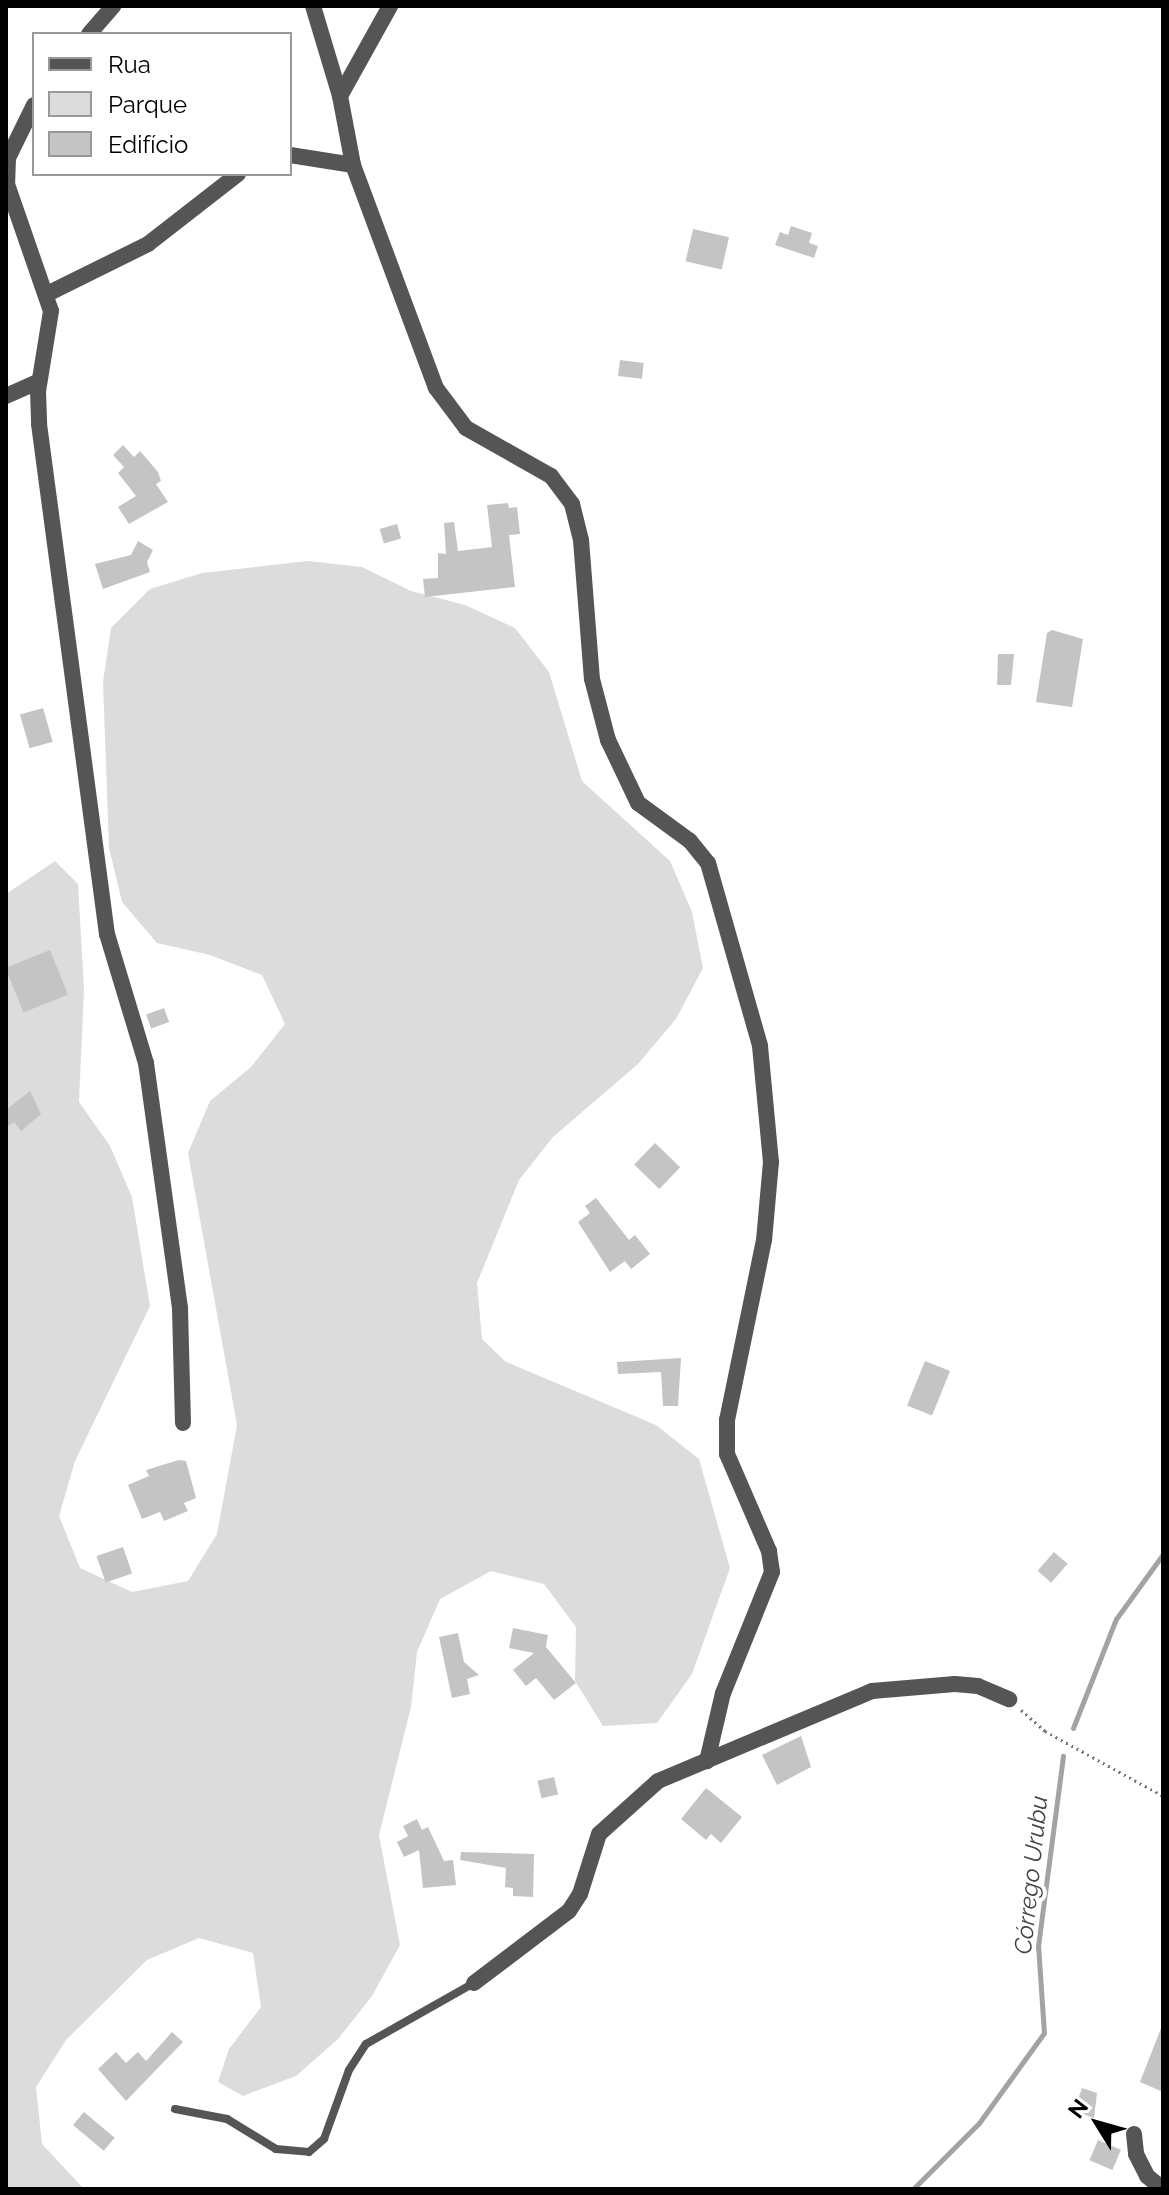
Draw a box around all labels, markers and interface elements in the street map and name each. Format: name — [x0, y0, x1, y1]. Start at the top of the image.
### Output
legend — [32, 32, 292, 176]
text: Rua — [108, 50, 151, 79]
text: Parque — [108, 90, 187, 119]
text: Edifício — [108, 130, 188, 159]
water label: Córrego Urubu — [1008, 1794, 1054, 1956]
north arrow — [1057, 2083, 1137, 2163]
text: N — [1062, 2094, 1093, 2123]

